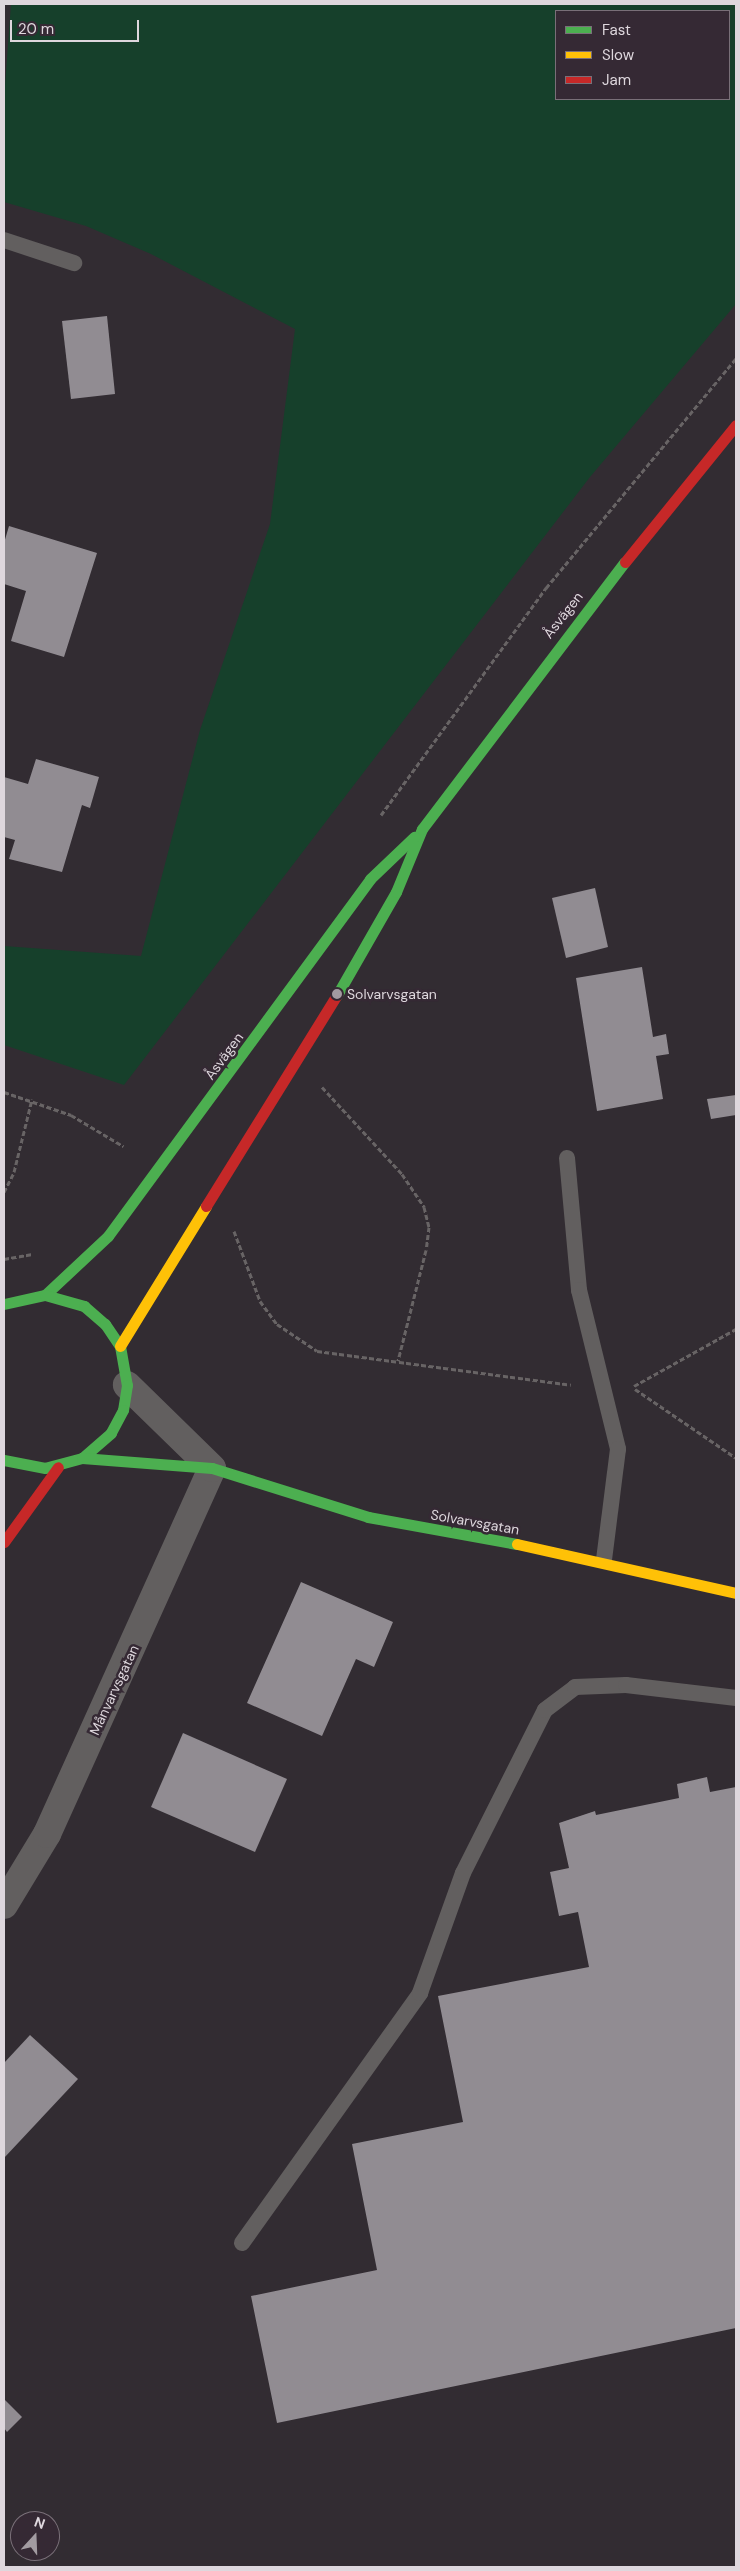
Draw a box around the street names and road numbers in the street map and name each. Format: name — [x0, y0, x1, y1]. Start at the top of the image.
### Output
street label: Åsvägen — [540, 589, 586, 641]
street label: Åsvägen — [201, 1029, 247, 1083]
street label: Solvarvsgatan — [429, 1506, 521, 1538]
street label: Månvarvsgatan — [86, 1642, 142, 1738]

